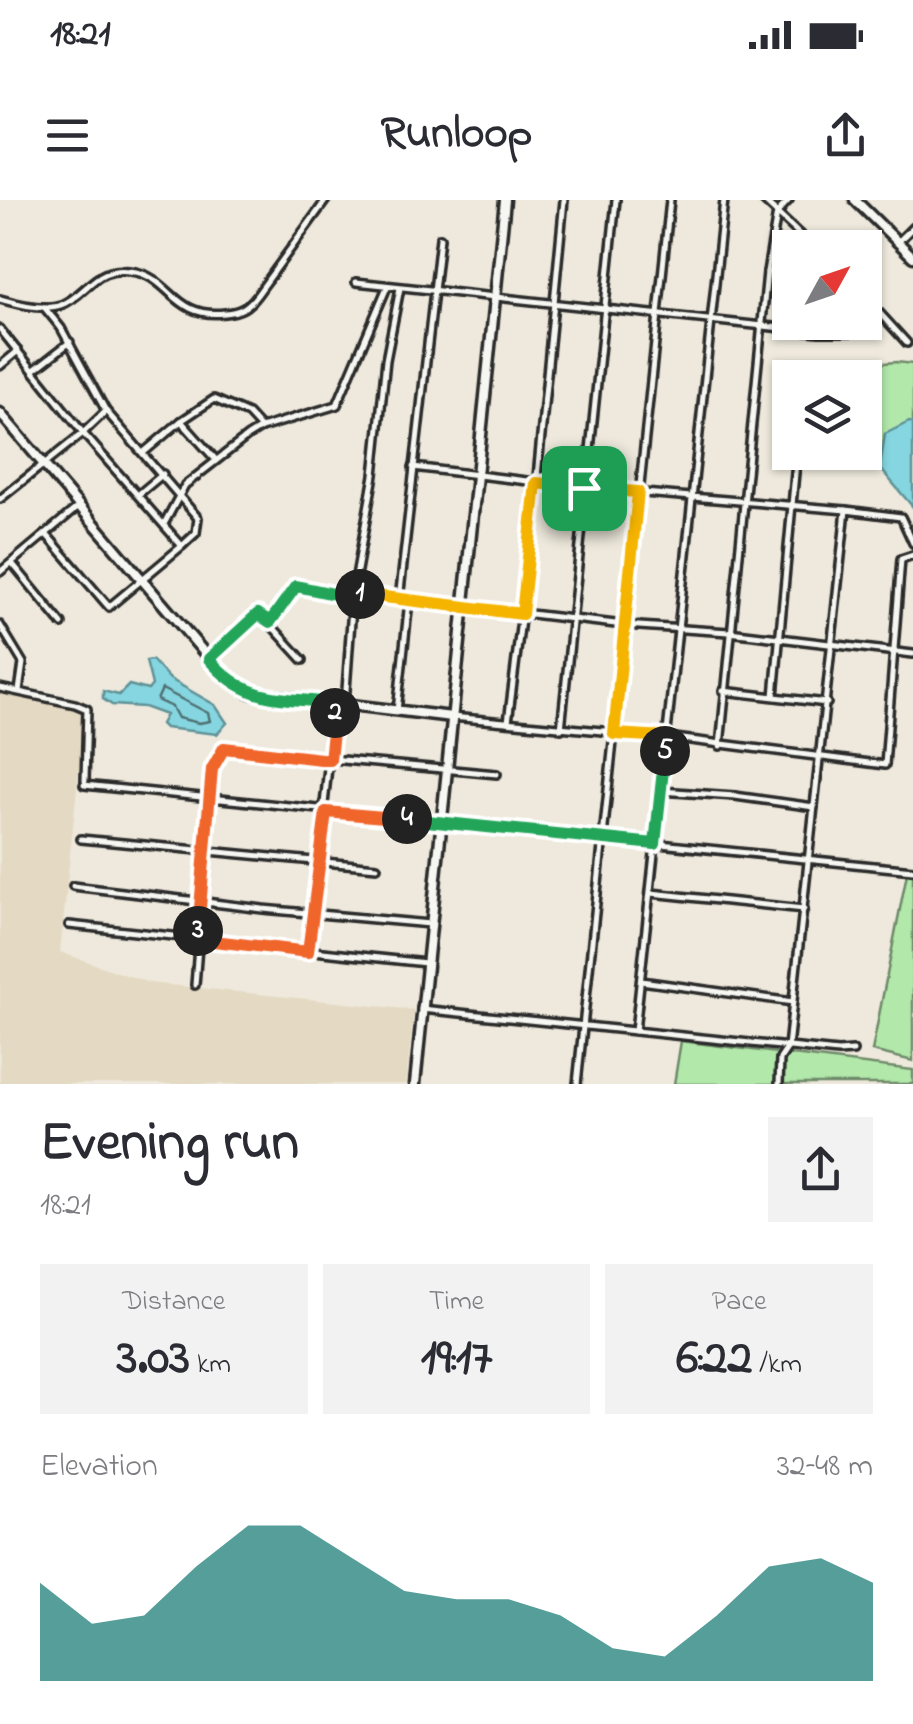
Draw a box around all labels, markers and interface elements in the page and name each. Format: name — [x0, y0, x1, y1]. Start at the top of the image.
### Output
text: 18:21 — [50, 7, 111, 63]
text: Runloop — [381, 102, 532, 168]
icon: menu — [40, 108, 95, 163]
icon: share — [818, 108, 873, 163]
north arrow — [772, 230, 882, 340]
map controls — [772, 230, 882, 470]
button: layers — [772, 360, 882, 470]
pin — [542, 446, 627, 531]
icon: arrive — [557, 461, 612, 516]
pin: 1 — [335, 569, 385, 619]
text: 1 — [356, 573, 364, 614]
pin: 2 — [310, 688, 360, 738]
text: 2 — [328, 692, 342, 733]
pin: 5 — [640, 726, 690, 776]
text: 5 — [657, 730, 673, 771]
pin: 4 — [382, 794, 432, 844]
text: 4 — [401, 798, 413, 839]
pin: 3 — [173, 906, 223, 956]
text: 3 — [192, 910, 204, 951]
text: Evening run — [40, 1105, 299, 1185]
button: share — [768, 1117, 873, 1222]
text: 18:21 — [40, 1183, 91, 1230]
text: Distance — [122, 1282, 225, 1323]
text: Time — [429, 1282, 484, 1323]
text: Pace — [712, 1282, 766, 1323]
text: 3.03 — [117, 1323, 190, 1396]
text: 19:17 — [421, 1323, 492, 1396]
text: 6:22 — [676, 1323, 752, 1396]
text: km — [190, 1345, 231, 1386]
text: /km — [752, 1345, 802, 1386]
text: Elevation — [40, 1444, 158, 1491]
text: 32–48 m — [777, 1444, 873, 1491]

